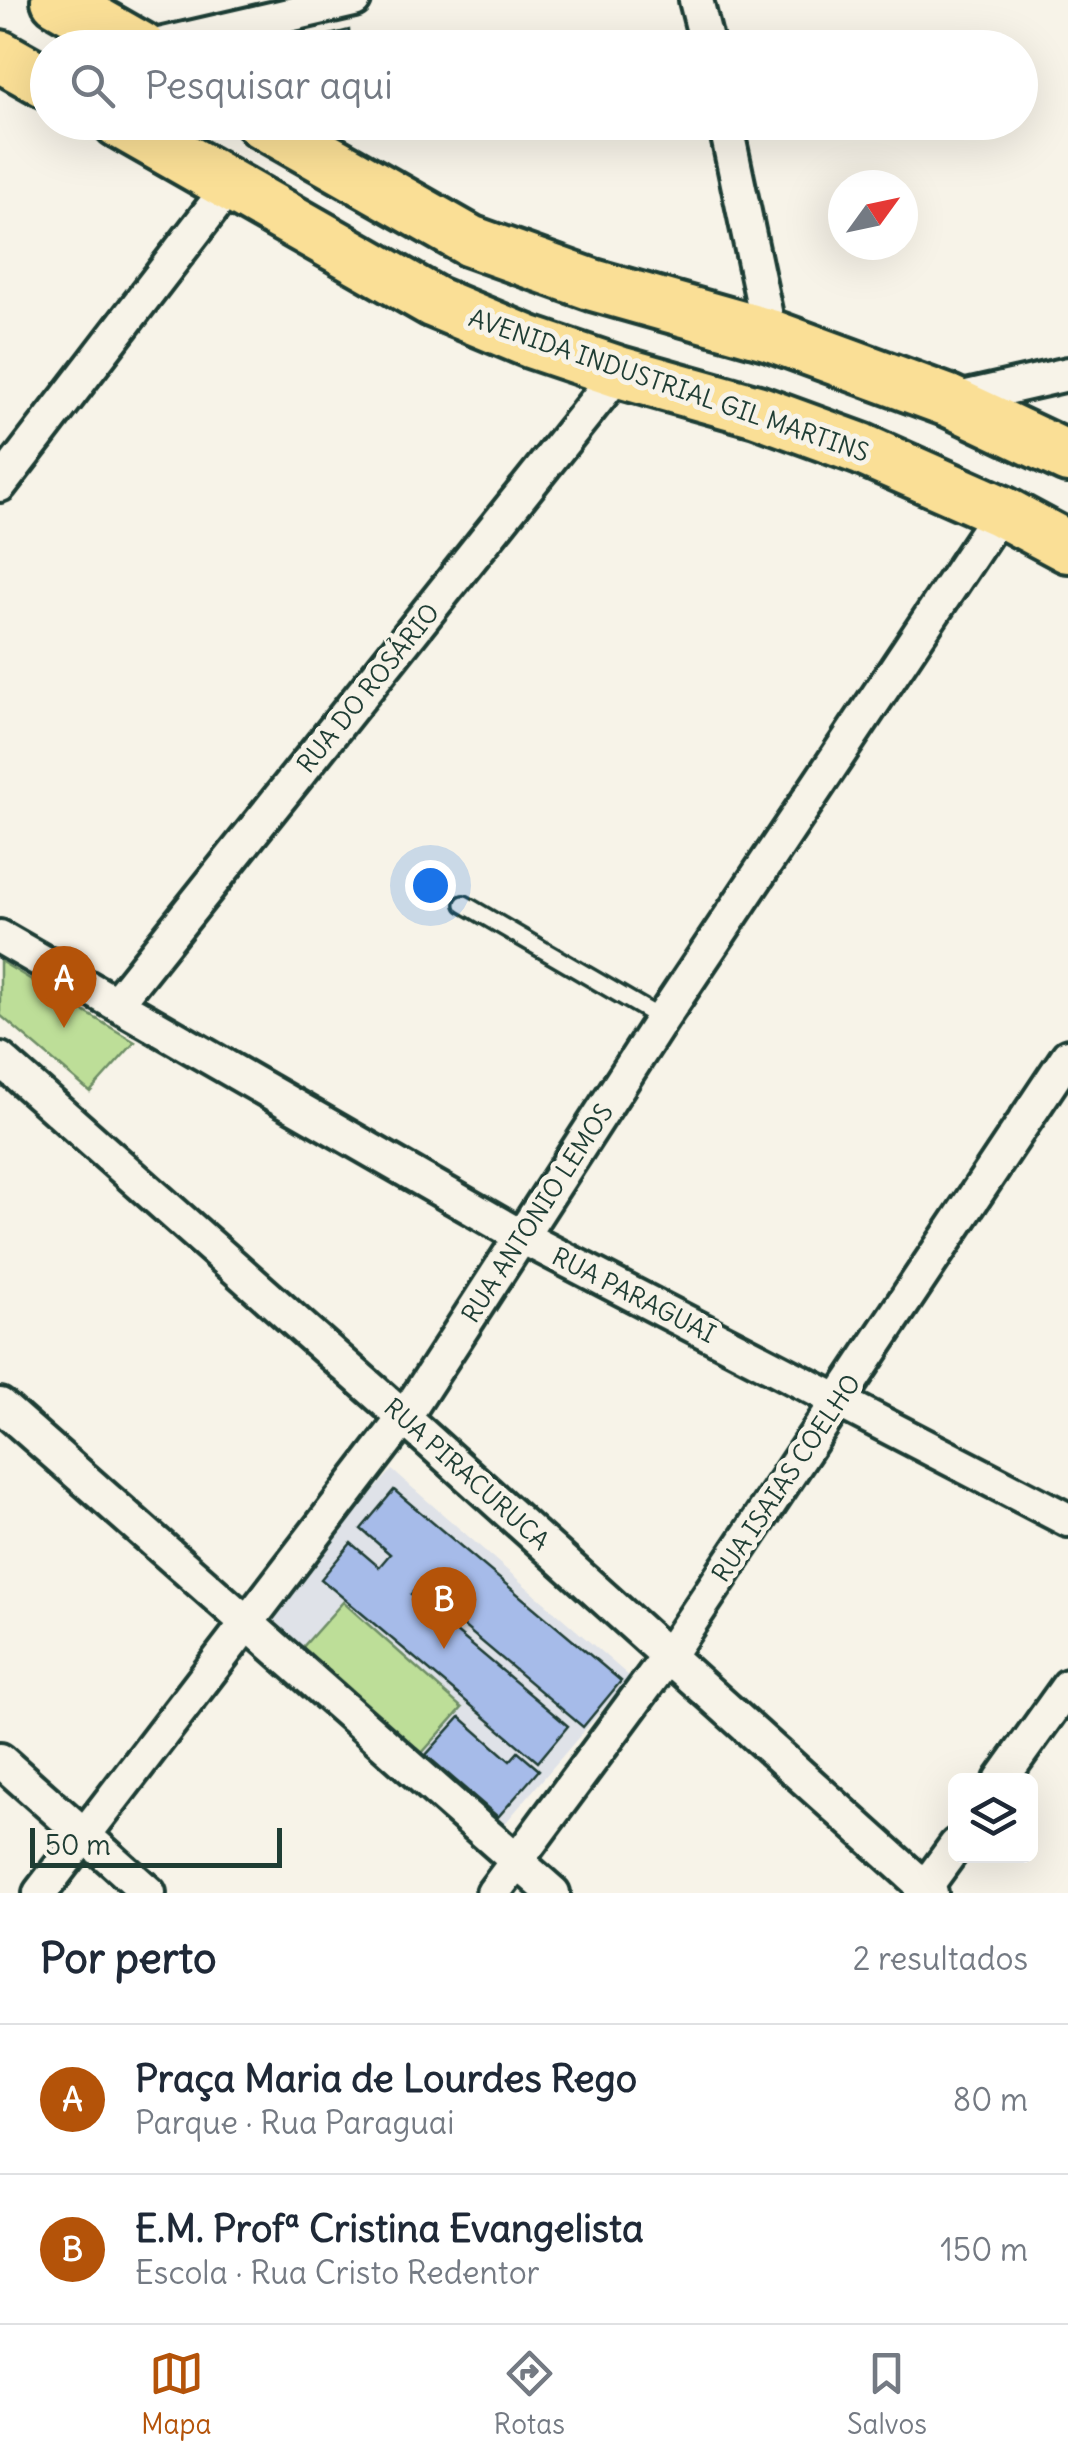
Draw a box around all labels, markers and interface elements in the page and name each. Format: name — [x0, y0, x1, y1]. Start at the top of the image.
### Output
search box — [30, 30, 1038, 140]
icon: search — [65, 58, 120, 113]
text: Pesquisar aqui — [145, 62, 393, 109]
north arrow — [828, 170, 918, 260]
street label: AVENIDA INDUSTRIAL GIL MARTINS — [465, 301, 873, 469]
street label: RUA DO ROSÁRIO — [290, 597, 446, 779]
your location — [405, 860, 456, 911]
pin: A — [32, 946, 96, 1028]
street label: RUA ANTONIO LEMOS — [454, 1097, 620, 1329]
street label: RUA PARAGUAI — [547, 1240, 721, 1350]
street label: RUA ISAIAS COELHO — [705, 1368, 867, 1588]
street label: RUA PIRACURUCA — [378, 1391, 556, 1557]
pin: B — [412, 1566, 476, 1649]
map controls — [948, 1773, 1038, 1863]
button: layers — [948, 1773, 1038, 1863]
scale bar — [30, 1823, 282, 1868]
text: 50 m — [45, 1827, 111, 1863]
text: Por perto — [40, 1932, 217, 1984]
text: 2 resultados — [853, 1938, 1028, 1979]
text: Praça Maria de Lourdes Rego — [135, 2055, 637, 2102]
text: A — [62, 2079, 83, 2120]
text: 80 m — [953, 2079, 1028, 2120]
text: Parque · Rua Paraguai — [135, 2102, 454, 2143]
text: E.M. Profª Cristina Evangelista — [135, 2205, 644, 2252]
text: B — [62, 2229, 83, 2270]
text: 150 m — [940, 2229, 1028, 2270]
text: Escola · Rua Cristo Redentor — [135, 2252, 540, 2293]
tab: Mapa — [141, 2346, 212, 2442]
tab: Rotas — [494, 2346, 565, 2442]
tab: Salvos — [847, 2346, 927, 2442]

